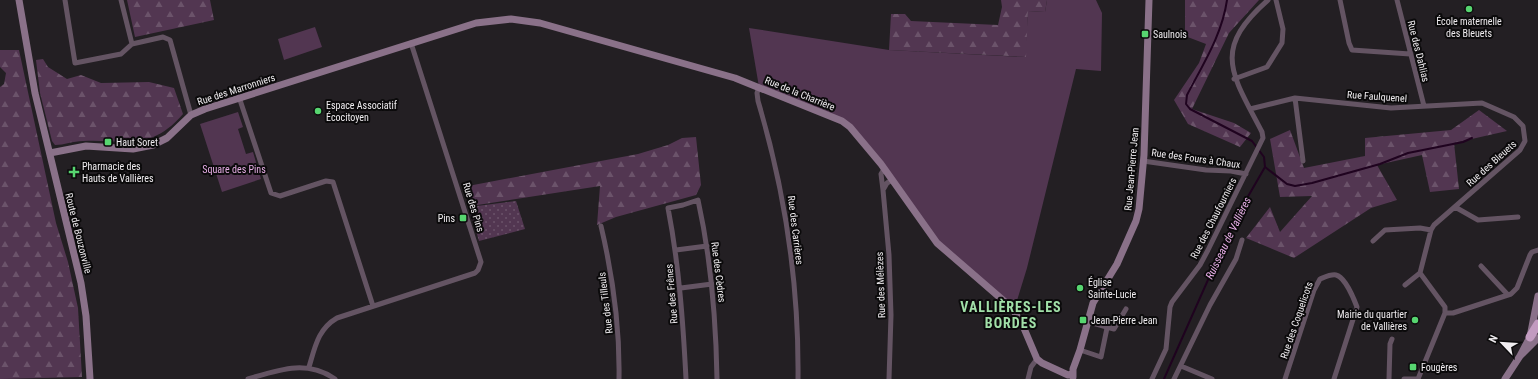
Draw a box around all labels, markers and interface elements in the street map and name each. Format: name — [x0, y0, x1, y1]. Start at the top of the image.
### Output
marker: École maternelle des Bleuets — [1464, 4, 1474, 14]
place label: École maternelle des Bleuets — [1436, 15, 1502, 39]
street label: Rue des Dahlias — [1406, 19, 1432, 83]
marker: Saulnois — [1140, 29, 1150, 39]
place label: Saulnois — [1153, 29, 1187, 40]
street label: Rue des Marronniers — [196, 72, 277, 107]
street label: Rue de la Charrière — [763, 74, 837, 113]
street label: Rue Faulquenel — [1347, 89, 1407, 104]
place label: Espace Associatif Écocitoyen — [326, 100, 398, 123]
marker: Espace Associatif Écocitoyen — [313, 106, 323, 116]
street label: Rue Jean-Pierre Jean — [1122, 127, 1141, 211]
marker: Haut Soret — [103, 137, 113, 147]
place label: Haut Soret — [116, 137, 158, 148]
street label: Rue des Bleuets — [1464, 138, 1519, 189]
street label: Rue des Fours à Chaux — [1151, 147, 1242, 170]
place label: Pharmacie des Hauts de Vallières — [82, 161, 154, 184]
park label: Square des Pins — [202, 164, 266, 175]
marker: Pharmacie des Hauts de Vallières — [69, 167, 79, 177]
street label: Rue des Chaufourniers — [1188, 176, 1239, 260]
street label: Rue des Pins — [461, 181, 486, 233]
street label: Route de Bouzonville — [63, 192, 94, 275]
street label: Rue des Carrières — [786, 195, 805, 266]
water label: Ruisseau de Vallières — [1203, 195, 1254, 281]
place label: Pins — [438, 213, 455, 224]
marker: Pins — [458, 213, 468, 223]
street label: Rue des Cèdres — [709, 241, 728, 304]
street label: Rue des Mélèzes — [874, 251, 887, 318]
street label: Rue des Frênes — [663, 263, 680, 324]
street label: Rue des Tilleuls — [596, 271, 615, 334]
place label: Église Sainte-Lucie — [1088, 276, 1137, 300]
street label: Rue des Coquelicots — [1278, 280, 1315, 360]
marker: Église Sainte-Lucie — [1075, 283, 1085, 293]
district label: VALLIÈRES-LES BORDES — [960, 298, 1062, 331]
place label: Mairie du quartier de Vallières — [1337, 309, 1407, 332]
marker: Jean-Pierre Jean — [1078, 315, 1088, 325]
place label: Jean-Pierre Jean — [1091, 315, 1157, 326]
marker: Mairie du quartier de Vallières — [1410, 315, 1420, 325]
north arrow — [1482, 323, 1522, 363]
text: N — [1486, 333, 1501, 345]
marker: Fougères — [1408, 362, 1418, 372]
place label: Fougères — [1421, 362, 1458, 373]

